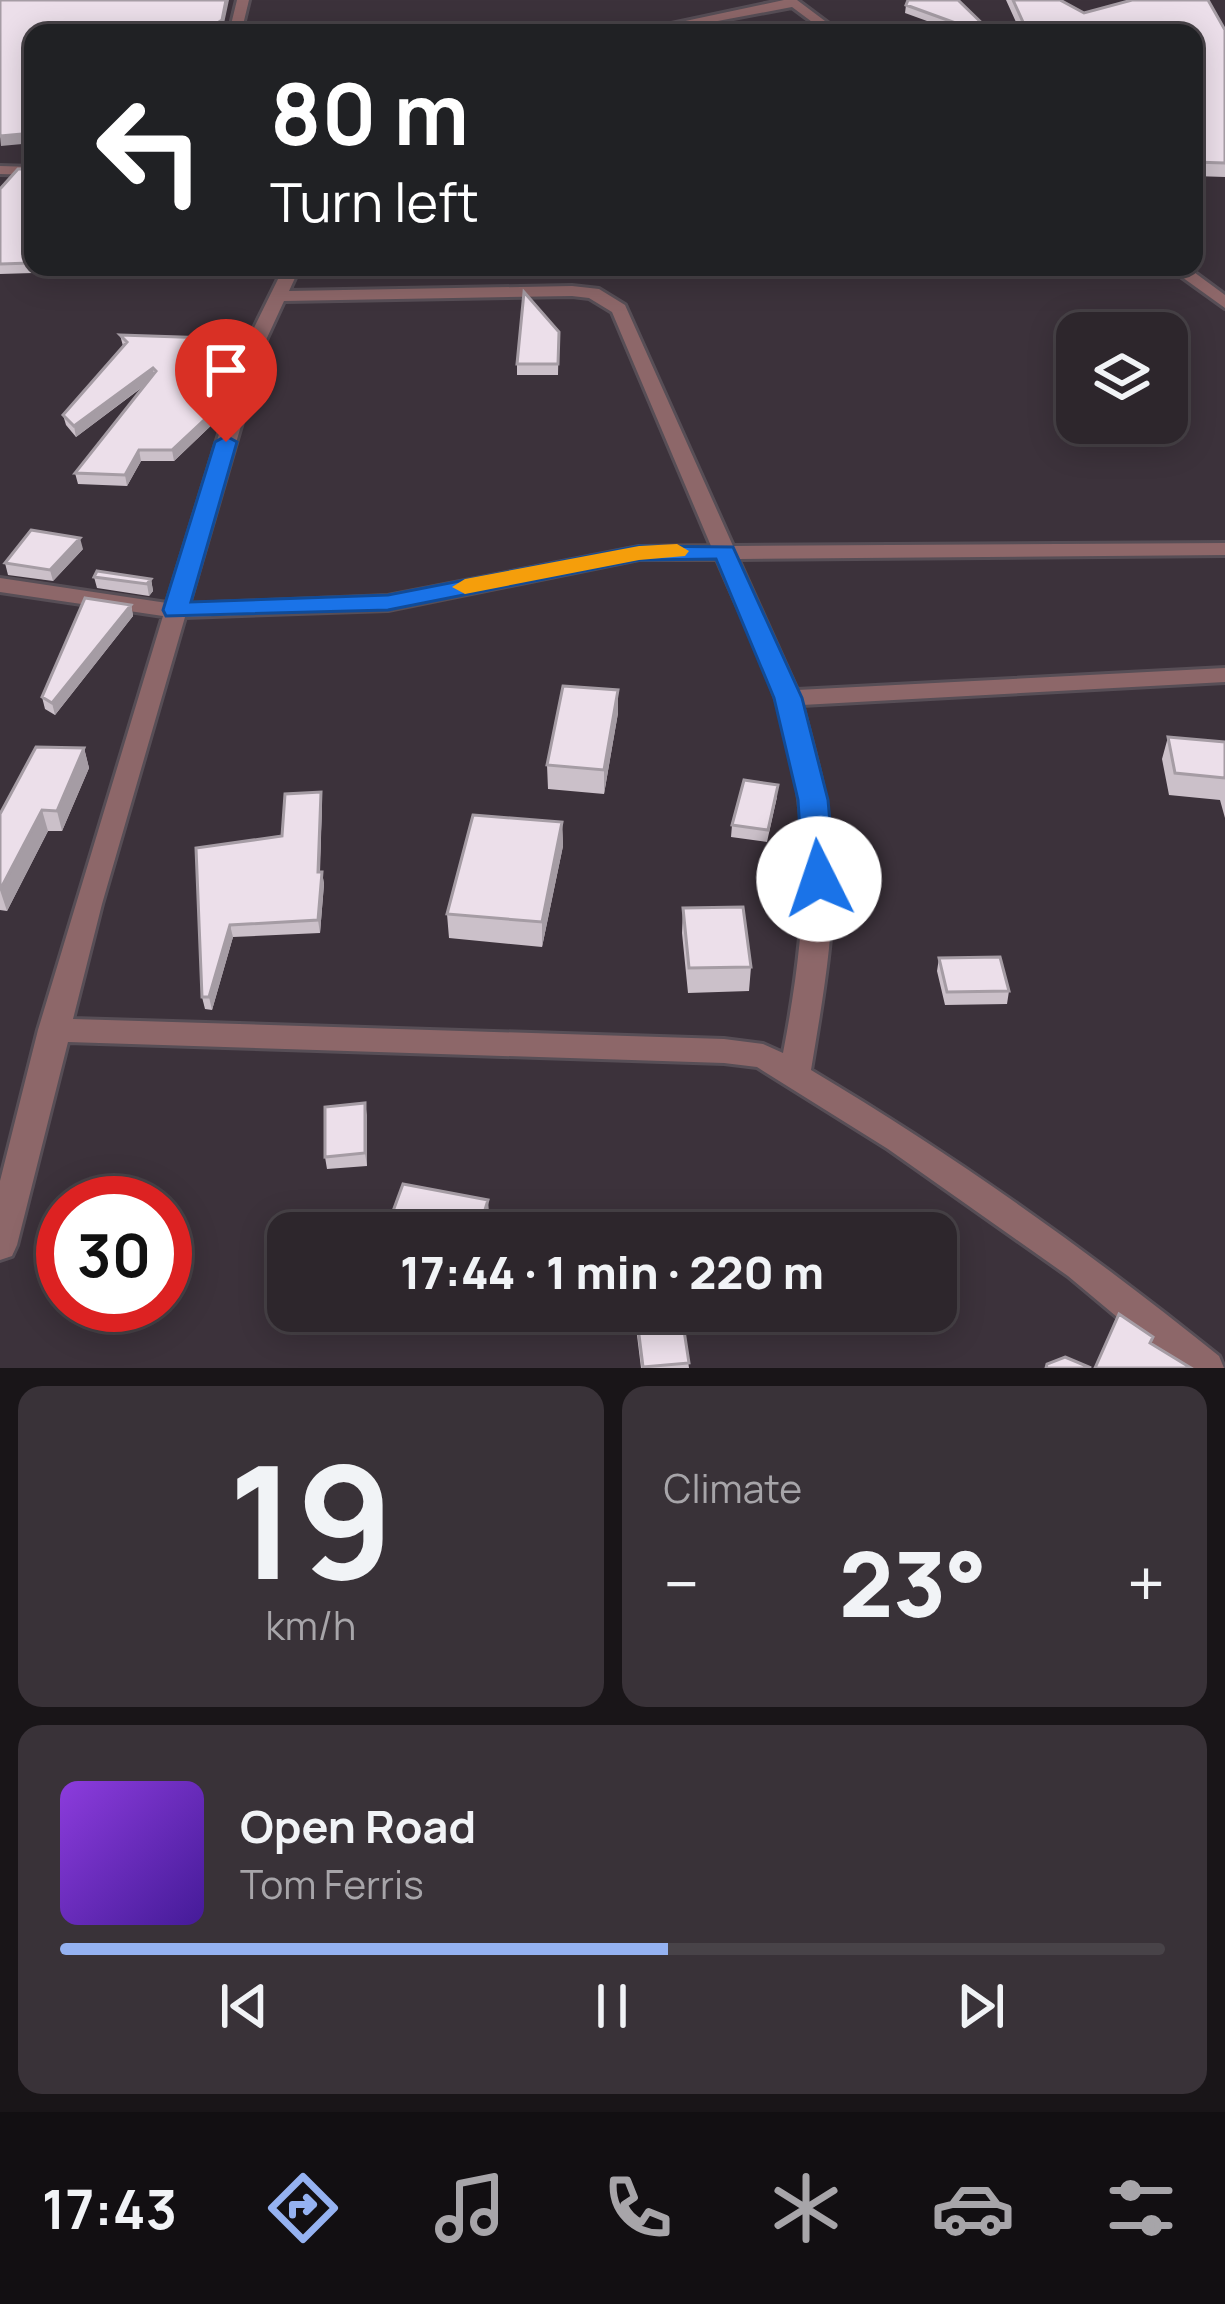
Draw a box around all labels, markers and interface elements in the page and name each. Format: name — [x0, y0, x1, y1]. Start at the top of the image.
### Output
text: 80 m — [270, 55, 469, 170]
icon: left — [72, 72, 228, 228]
text: Turn left — [270, 164, 479, 238]
map controls — [1056, 312, 1188, 444]
button: layers — [1056, 312, 1188, 444]
pin — [175, 319, 277, 442]
icon: arrive — [193, 337, 259, 403]
position arrow — [756, 816, 882, 942]
speed limit sign: 30 — [36, 1176, 192, 1332]
text: 17:44 · 1 min · 220 m — [400, 1241, 824, 1303]
text: 19 — [228, 1413, 393, 1626]
text: Climate — [664, 1461, 802, 1515]
text: 23° — [839, 1521, 987, 1644]
text: − — [664, 1538, 699, 1628]
text: + — [1127, 1538, 1165, 1628]
text: km/h — [265, 1598, 356, 1652]
text: Open Road — [240, 1795, 476, 1857]
text: Tom Ferris — [240, 1857, 424, 1911]
icon: previous — [211, 1973, 277, 2039]
icon: pause — [579, 1973, 645, 2039]
icon: next — [948, 1973, 1014, 2039]
icon: directions — [261, 2166, 345, 2250]
icon: music — [428, 2166, 512, 2250]
icon: phone — [596, 2166, 680, 2250]
icon: climate — [764, 2166, 848, 2250]
icon: car — [931, 2166, 1015, 2250]
icon: filters — [1099, 2166, 1183, 2250]
text: 17:43 — [42, 2171, 177, 2245]

